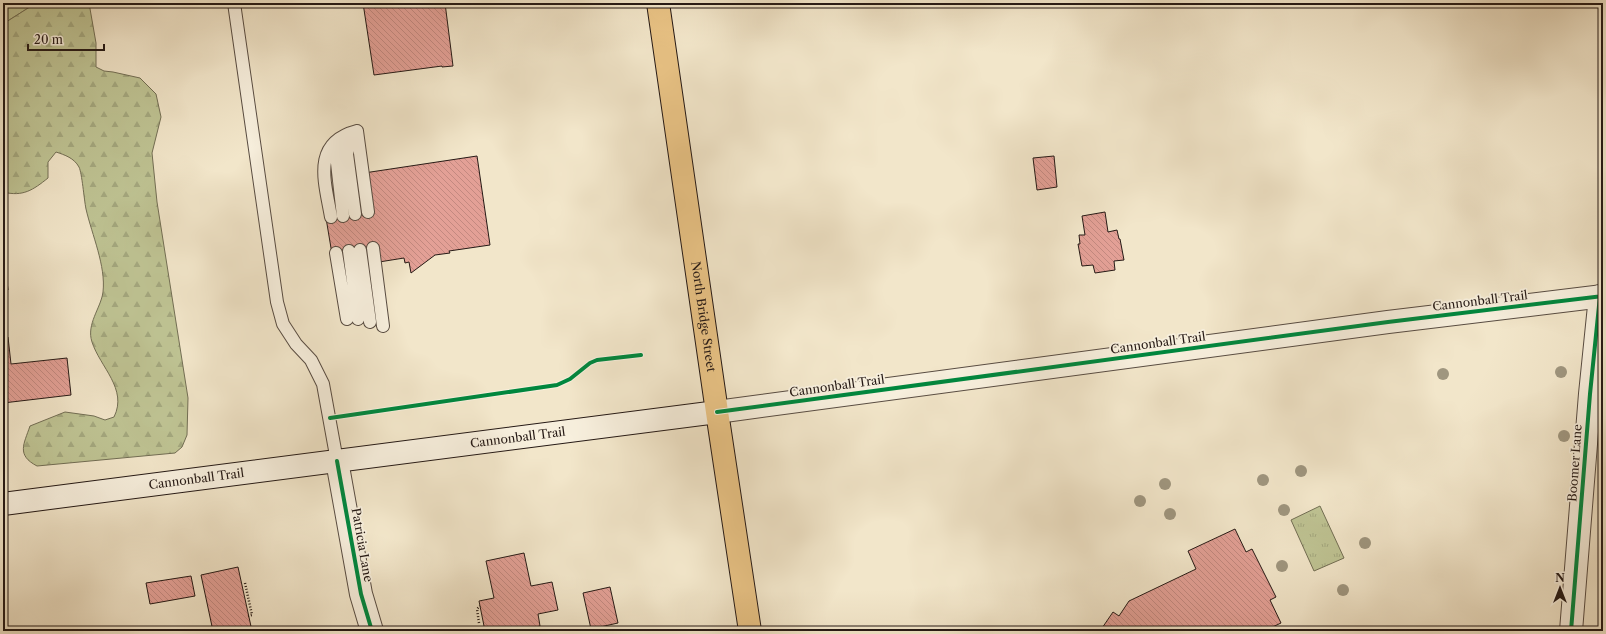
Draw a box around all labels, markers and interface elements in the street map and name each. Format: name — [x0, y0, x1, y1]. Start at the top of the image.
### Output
scale bar — [28, 26, 104, 52]
text: 20 m — [34, 32, 63, 47]
street label: North Bridge Street — [688, 260, 719, 374]
street label: Cannonball Trail — [1431, 287, 1529, 314]
street label: Cannonball Trail — [1109, 328, 1207, 357]
street label: Cannonball Trail — [788, 371, 886, 400]
street label: Cannonball Trail — [469, 424, 567, 451]
street label: Boomer Lane — [1564, 424, 1585, 502]
street label: Cannonball Trail — [148, 465, 245, 492]
street label: Patricia Lane — [349, 507, 376, 583]
north arrow — [1540, 568, 1580, 608]
text: N — [1555, 571, 1565, 585]

